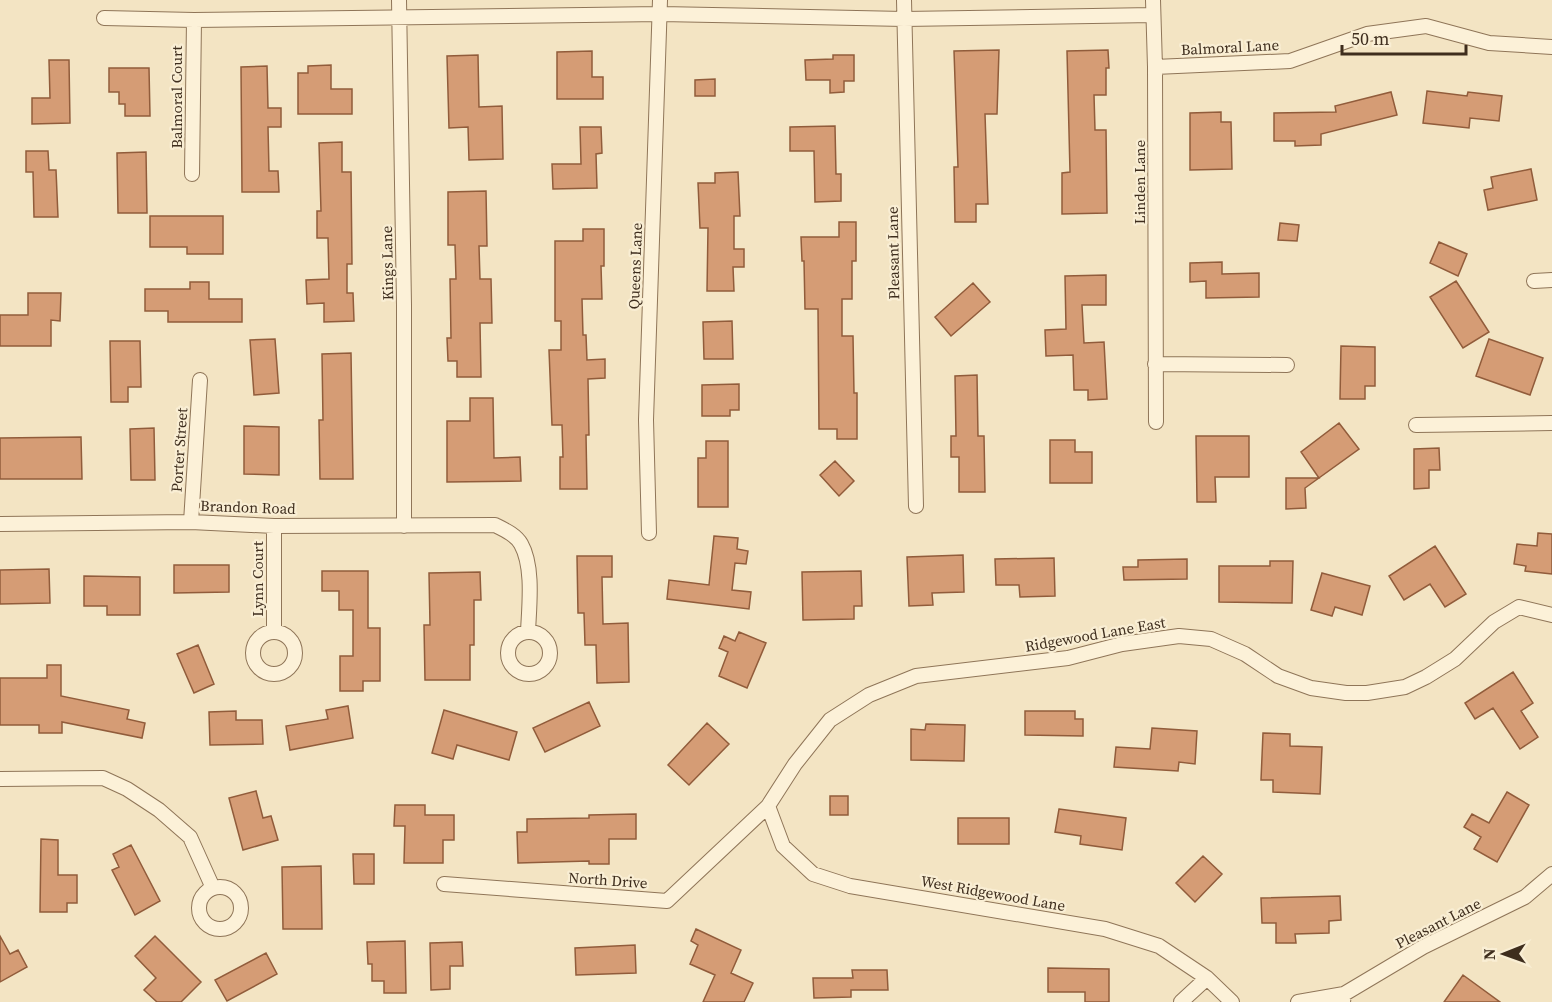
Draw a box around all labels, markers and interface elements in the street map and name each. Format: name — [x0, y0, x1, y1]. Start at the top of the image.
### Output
scale bar — [1342, 18, 1466, 56]
text: 50 m — [1351, 26, 1389, 51]
street label: Balmoral Lane — [1180, 34, 1280, 60]
street label: Balmoral Court — [166, 45, 187, 148]
street label: Linden Lane — [1129, 139, 1150, 224]
street label: Pleasant Lane — [882, 206, 904, 300]
street label: Queens Lane — [623, 222, 647, 310]
street label: Kings Lane — [376, 225, 398, 300]
street label: Porter Street — [166, 407, 192, 493]
street label: Brandon Road — [200, 495, 297, 519]
street label: Lynn Court — [247, 541, 268, 617]
street label: Ridgewood Lane East — [1023, 611, 1167, 657]
street label: North Drive — [568, 867, 649, 893]
street label: West Ridgewood Lane — [919, 870, 1067, 916]
street label: Pleasant Lane — [1392, 892, 1485, 953]
north arrow — [1474, 924, 1534, 984]
text: N — [1478, 948, 1500, 960]

